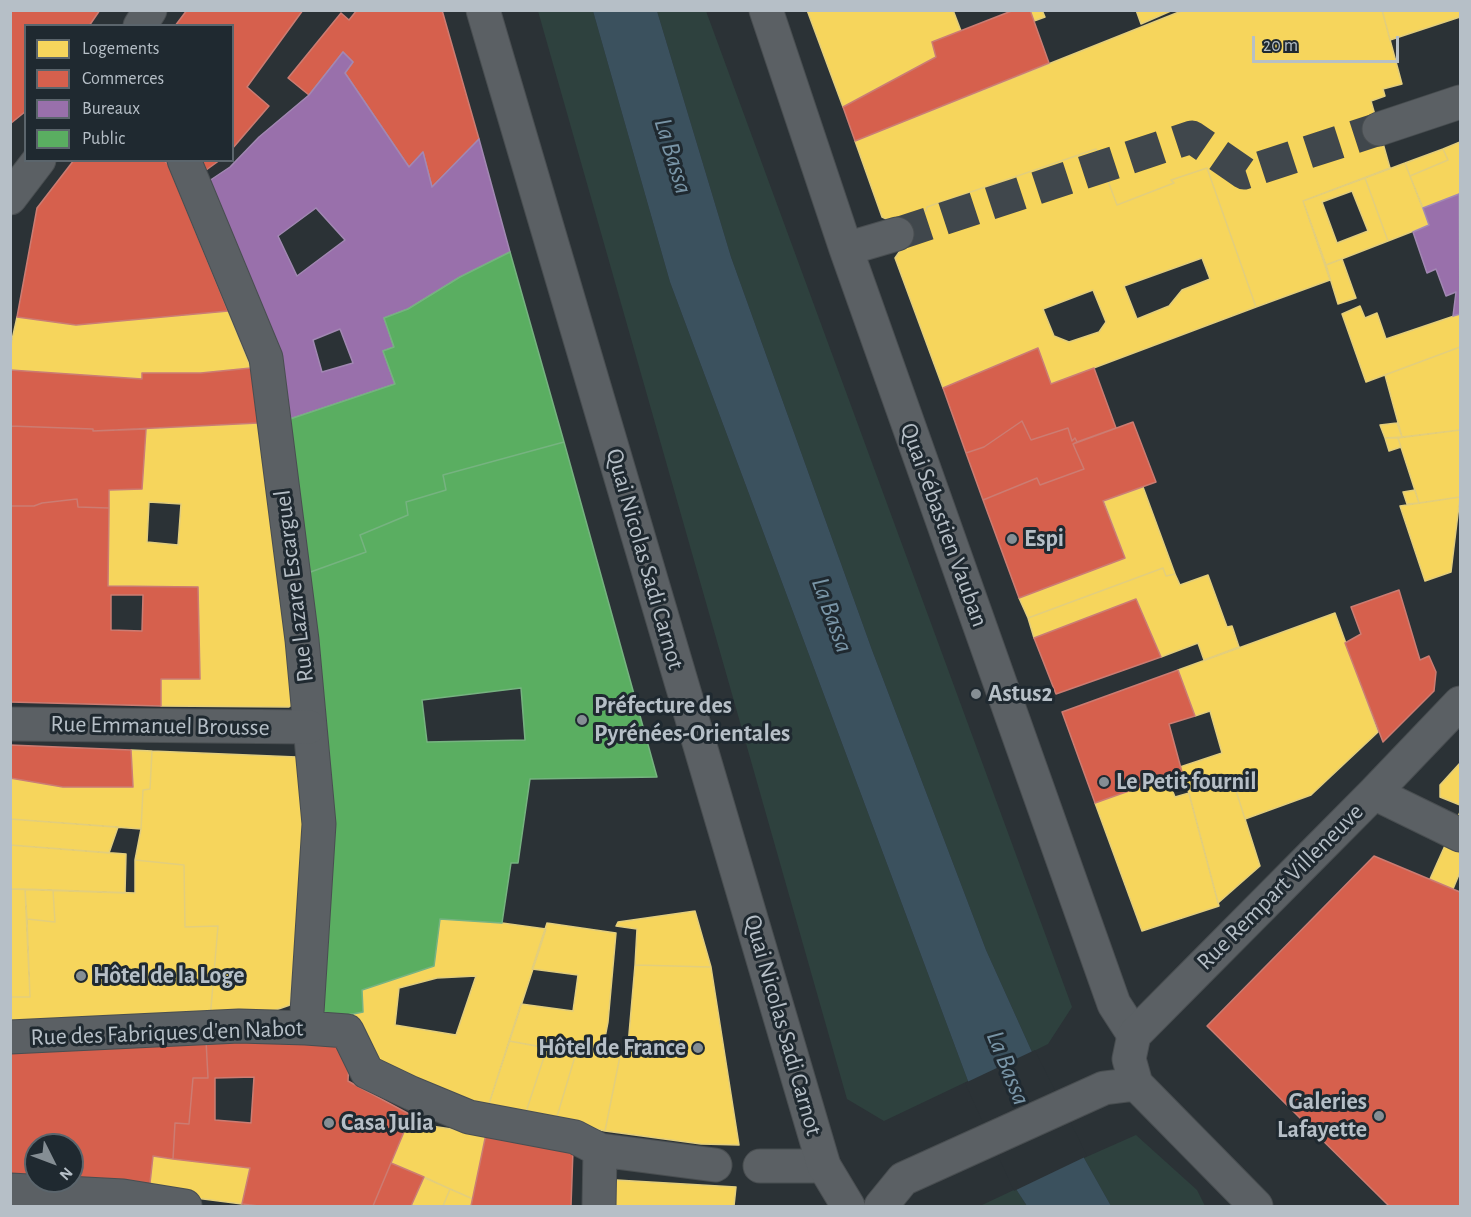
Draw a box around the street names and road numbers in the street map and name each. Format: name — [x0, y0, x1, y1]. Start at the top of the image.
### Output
street label: Quai Sébastien Vauban — [894, 419, 994, 631]
street label: Quai Nicolas Sadi Carnot — [600, 445, 690, 673]
street label: Rue Lazare Escarguel — [268, 488, 320, 684]
street label: Rue Emmanuel Brousse — [50, 710, 270, 742]
street label: Rue Rempart Villeneuve — [1191, 798, 1369, 976]
street label: Quai Nicolas Sadi Carnot — [738, 911, 828, 1139]
street label: Rue des Fabriques d'en Nabot — [30, 1014, 304, 1052]

